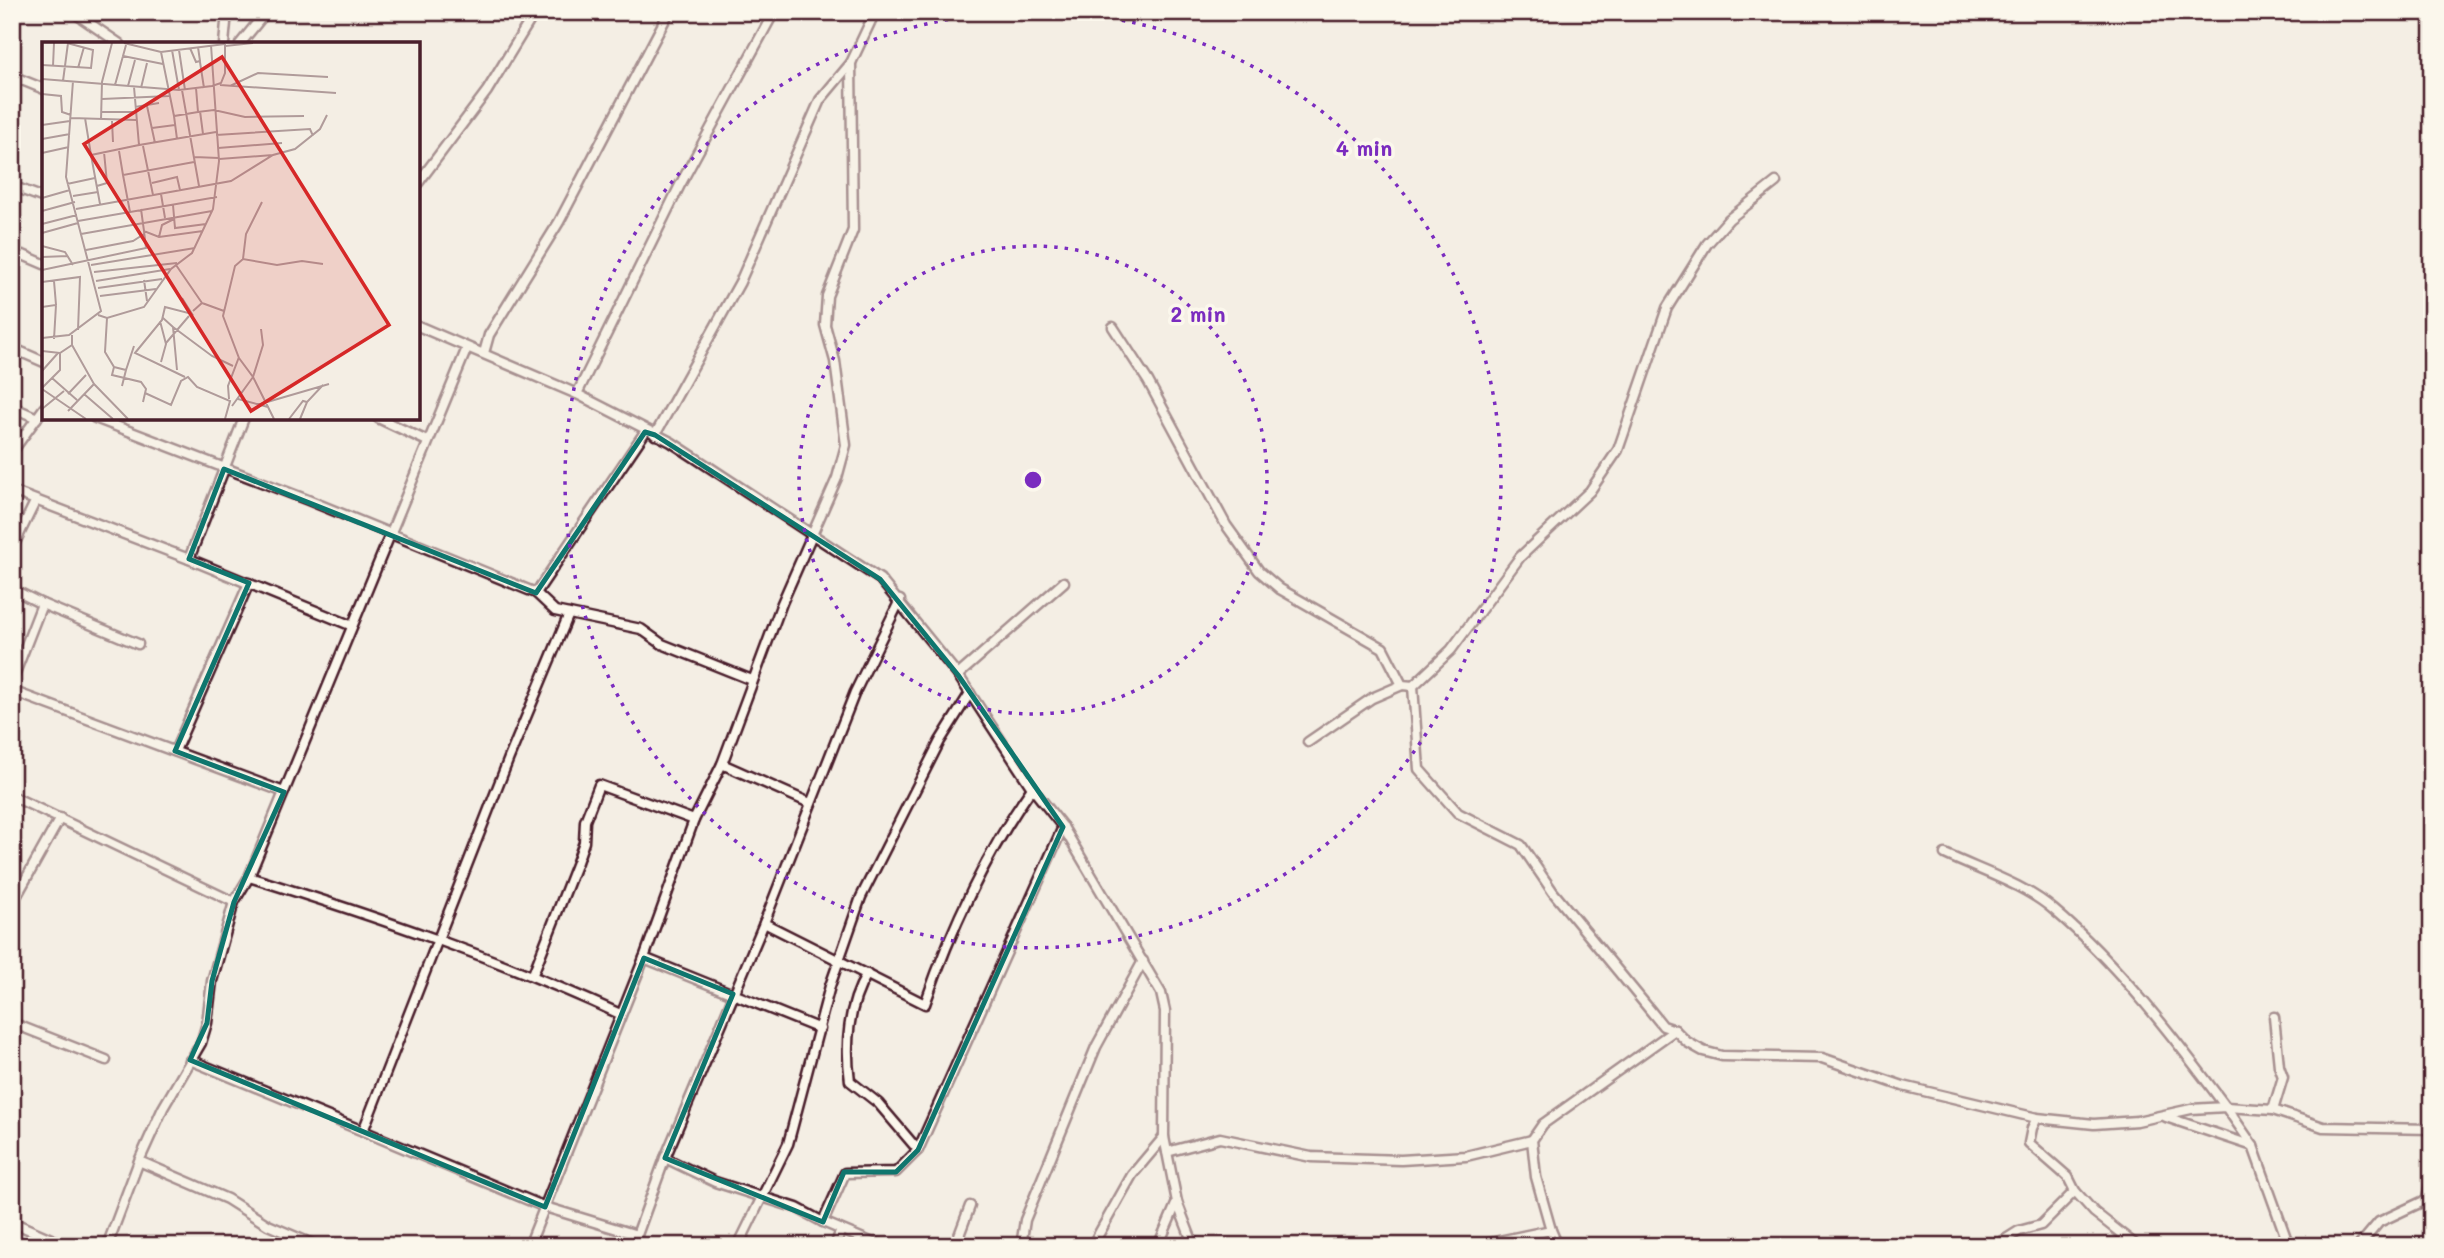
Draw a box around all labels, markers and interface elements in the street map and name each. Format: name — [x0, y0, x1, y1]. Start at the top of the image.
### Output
inset map — [42, 42, 420, 420]
text: 4 min — [1336, 134, 1392, 161]
text: 2 min — [1170, 300, 1226, 327]
centre of rings — [1021, 468, 1045, 492]

